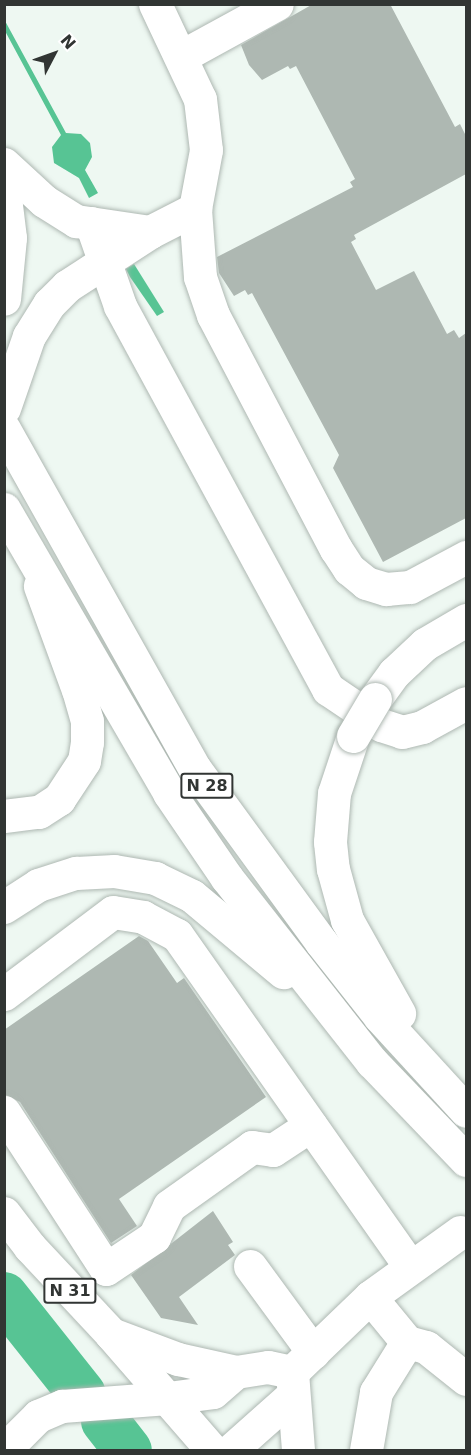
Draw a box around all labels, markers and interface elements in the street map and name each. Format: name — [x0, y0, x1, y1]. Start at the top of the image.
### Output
north arrow — [24, 24, 84, 84]
text: N — [56, 31, 80, 53]
road number: N 28 — [180, 773, 234, 799]
road number: N 31 — [43, 1278, 97, 1304]

